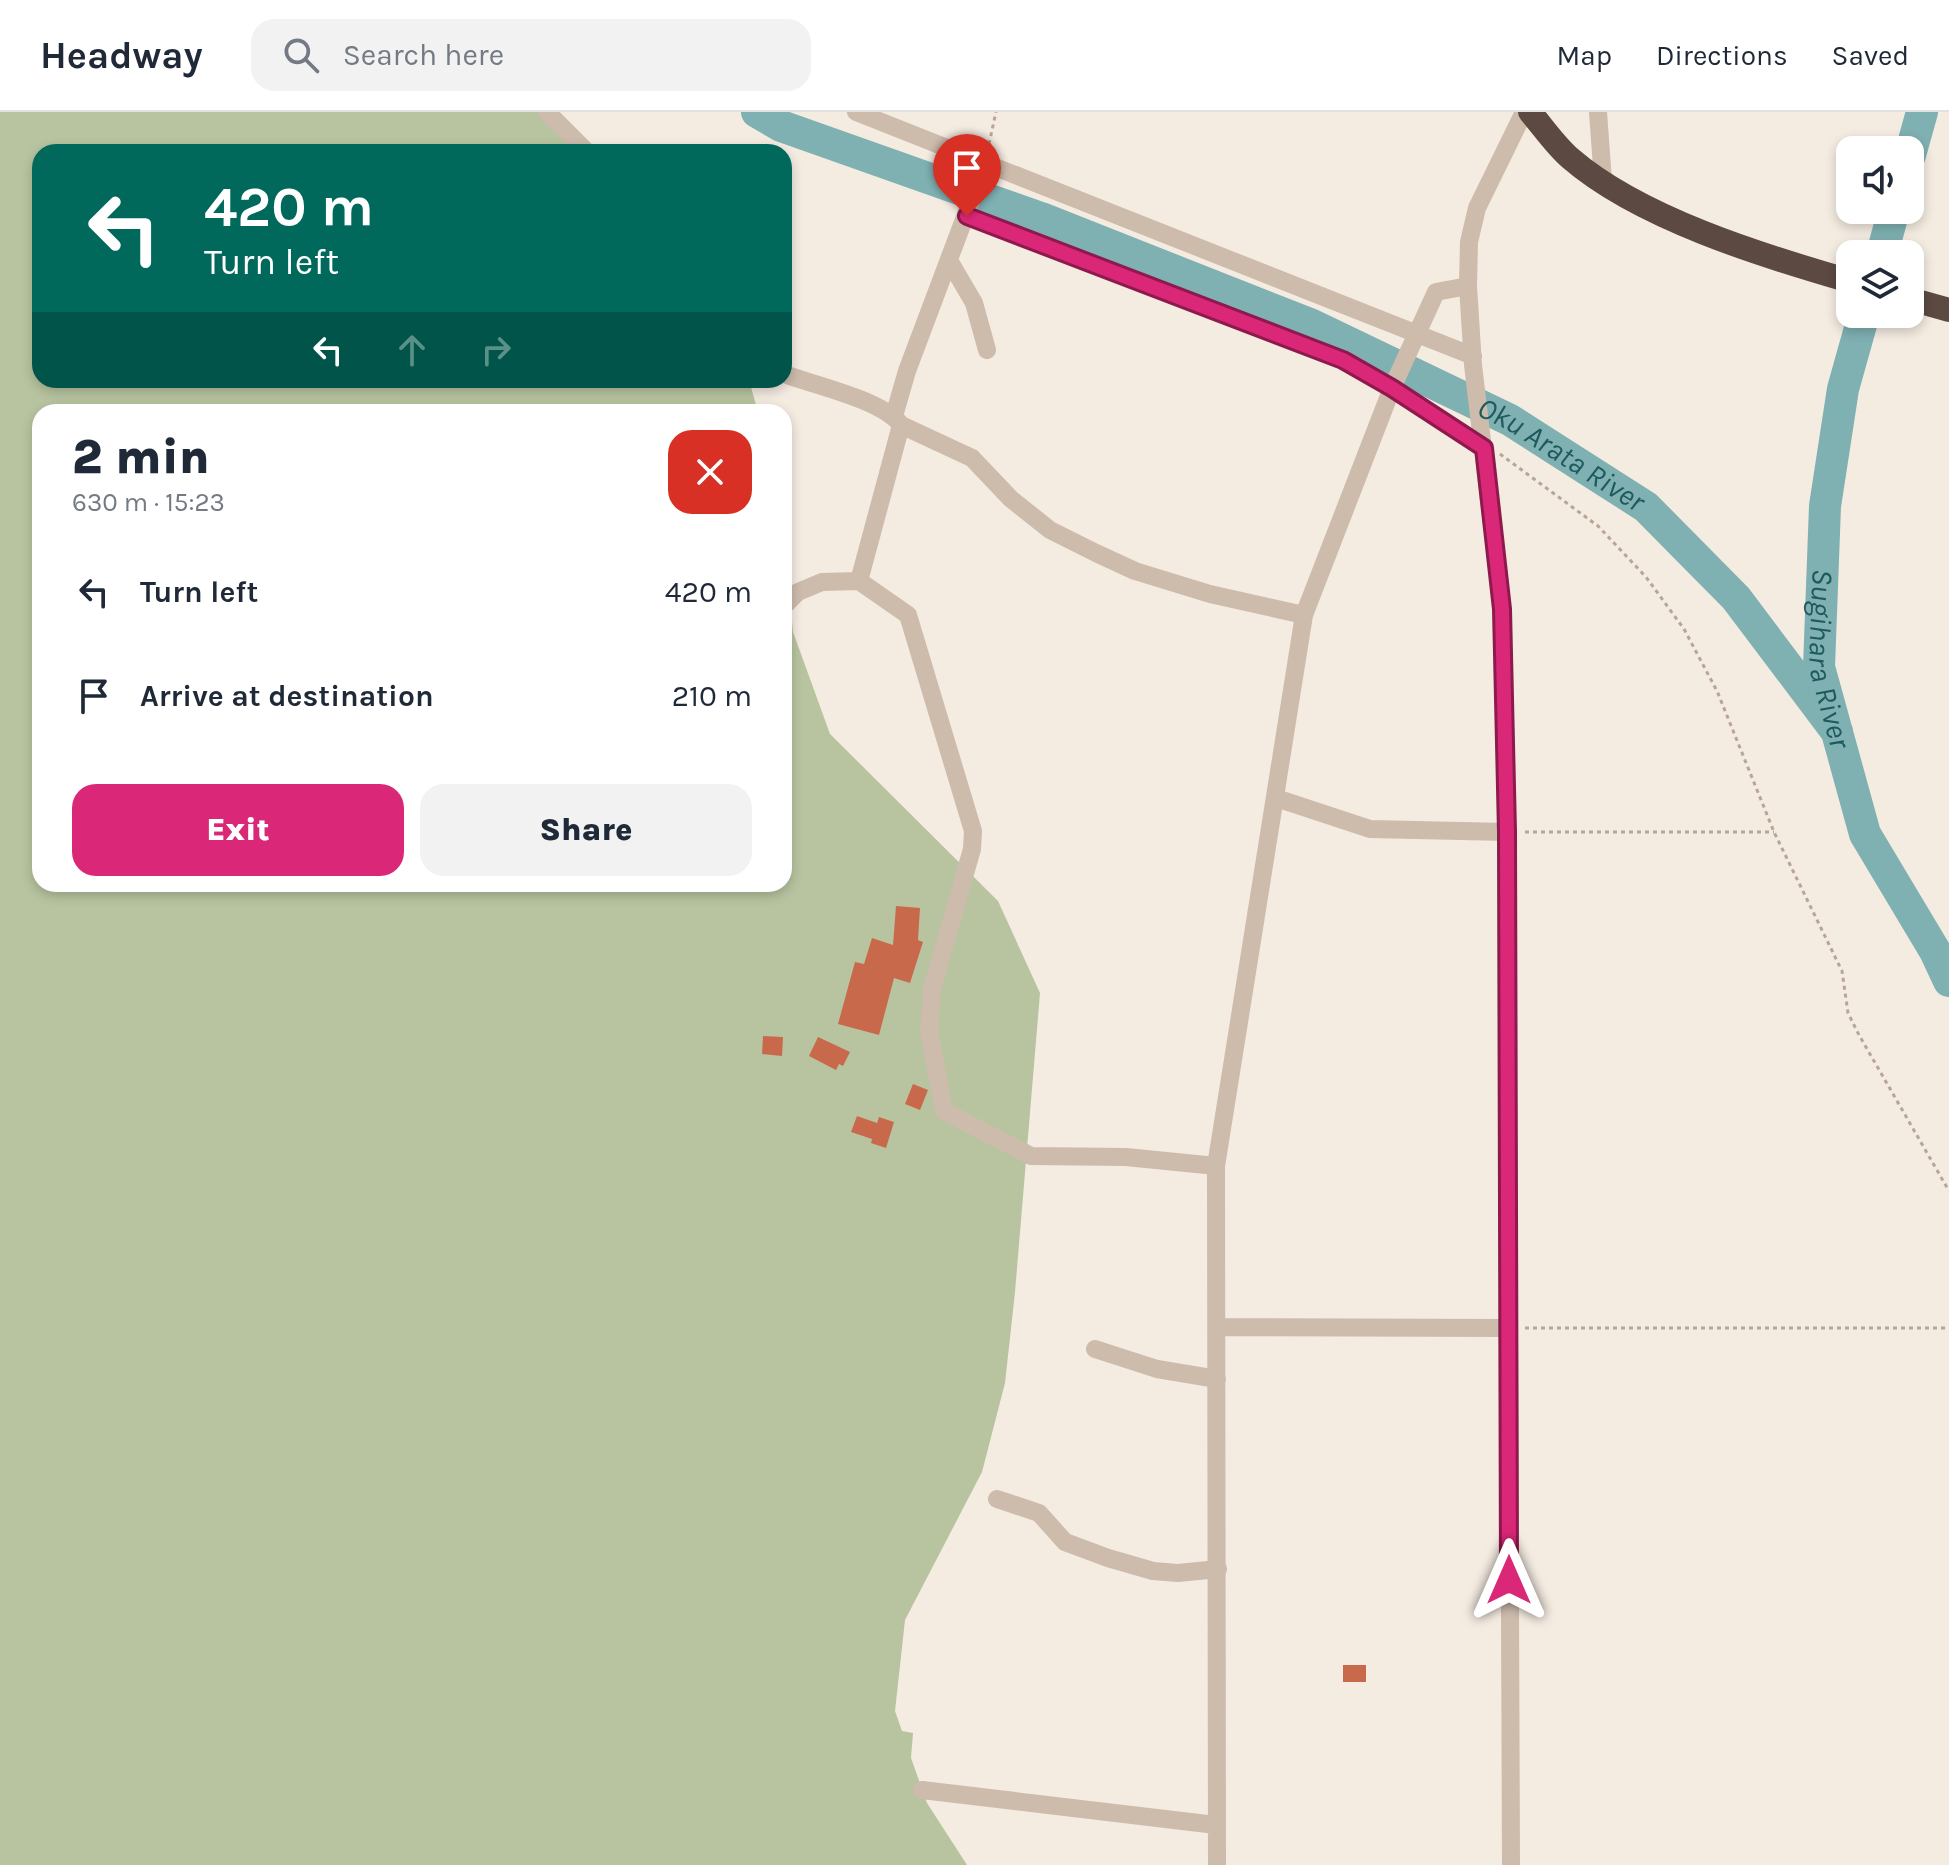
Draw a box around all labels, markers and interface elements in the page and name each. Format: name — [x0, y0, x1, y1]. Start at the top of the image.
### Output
search box — [251, 19, 811, 91]
text: Headway — [40, 33, 203, 78]
icon: search — [279, 33, 323, 77]
text: Search here — [343, 37, 504, 73]
text: Map — [1557, 39, 1612, 72]
text: Directions — [1656, 39, 1788, 72]
text: Saved — [1832, 39, 1909, 72]
pin — [933, 134, 1001, 216]
map controls — [1836, 136, 1924, 328]
button: sound — [1836, 136, 1924, 224]
icon: arrive — [945, 146, 989, 190]
text: 420 m — [204, 174, 374, 239]
icon: left — [72, 176, 176, 280]
button: layers — [1836, 240, 1924, 328]
text: Turn left — [204, 241, 339, 283]
icon: left — [306, 328, 350, 372]
icon: ahead — [390, 328, 434, 372]
icon: right — [474, 328, 518, 372]
water label: Oku Arata River — [1472, 389, 1653, 521]
text: 2 min — [72, 429, 210, 485]
button: close — [668, 430, 752, 514]
text: 630 m · 15:23 — [72, 487, 225, 518]
water label: Sugihara River — [1801, 568, 1859, 754]
icon: left — [72, 570, 116, 614]
text: Turn left — [140, 574, 258, 610]
text: 420 m — [665, 574, 752, 610]
icon: arrive — [72, 674, 116, 718]
text: Arrive at destination — [140, 678, 434, 714]
text: 210 m — [672, 678, 752, 714]
button: Exit — [72, 784, 404, 876]
button: Share — [420, 784, 752, 876]
position arrow — [1467, 1538, 1551, 1622]

